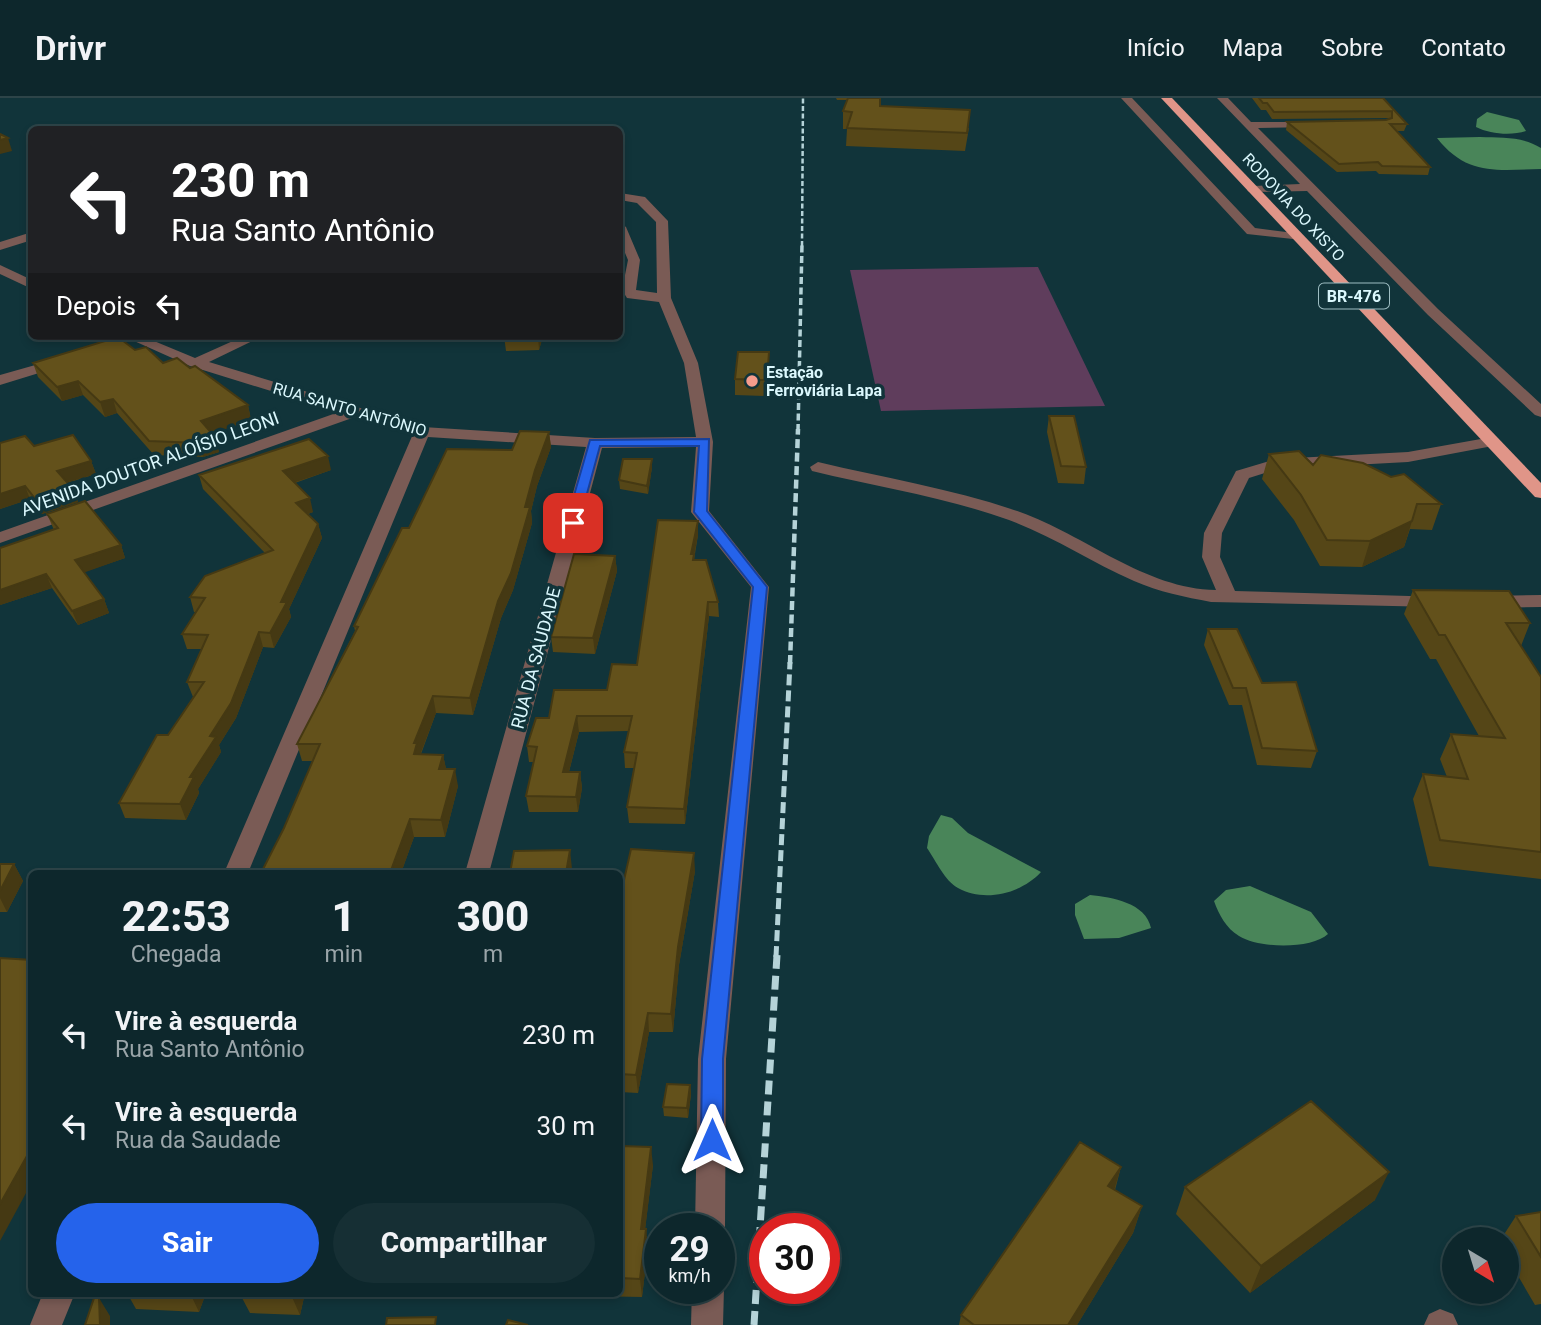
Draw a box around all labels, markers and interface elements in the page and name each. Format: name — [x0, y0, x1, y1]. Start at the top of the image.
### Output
text: Drivr — [35, 29, 106, 68]
text: Início — [1127, 34, 1185, 62]
text: Mapa — [1223, 34, 1283, 62]
text: Sobre — [1321, 34, 1383, 62]
text: Contato — [1421, 34, 1506, 62]
street label: RODOVIA DO XISTO — [1239, 149, 1349, 265]
text: 230 m — [171, 152, 310, 209]
icon: left — [56, 154, 147, 245]
text: Rua Santo Antônio — [171, 211, 435, 249]
road number: BR-476 — [1319, 284, 1389, 308]
icon: left — [150, 287, 188, 325]
text: Depois — [56, 291, 136, 321]
place label: Estação Ferroviária Lapa — [766, 363, 882, 400]
marker: Estação Ferroviária Lapa — [744, 373, 760, 389]
street label: RUA SANTO ANTÔNIO — [271, 378, 429, 440]
street label: AVENIDA DOUTOR ALOÍSIO LEONI — [18, 407, 282, 520]
pin — [543, 493, 603, 553]
icon: arrive — [554, 504, 592, 542]
street label: RUA DA SAUDADE — [506, 585, 565, 731]
text: 22:53 — [122, 892, 231, 941]
text: 1 — [332, 892, 356, 941]
text: 300 — [457, 892, 529, 941]
text: Chegada — [131, 941, 222, 968]
text: min — [324, 941, 363, 968]
text: m — [483, 941, 503, 968]
text: Vire à esquerda — [115, 1006, 298, 1036]
icon: left — [56, 1016, 94, 1054]
text: 230 m — [522, 1020, 595, 1050]
text: Rua Santo Antônio — [115, 1036, 305, 1063]
text: Vire à esquerda — [115, 1097, 298, 1127]
position arrow — [675, 1103, 749, 1177]
icon: left — [56, 1107, 94, 1145]
text: 30 m — [537, 1111, 595, 1141]
text: Rua da Saudade — [115, 1127, 281, 1154]
button: Sair — [56, 1203, 319, 1283]
button: Compartilhar — [333, 1203, 595, 1283]
speed limit sign: 30 — [749, 1213, 840, 1304]
north arrow — [1442, 1227, 1519, 1304]
map controls — [1442, 1227, 1519, 1304]
text: 29 — [669, 1229, 710, 1270]
text: km/h — [668, 1265, 711, 1286]

